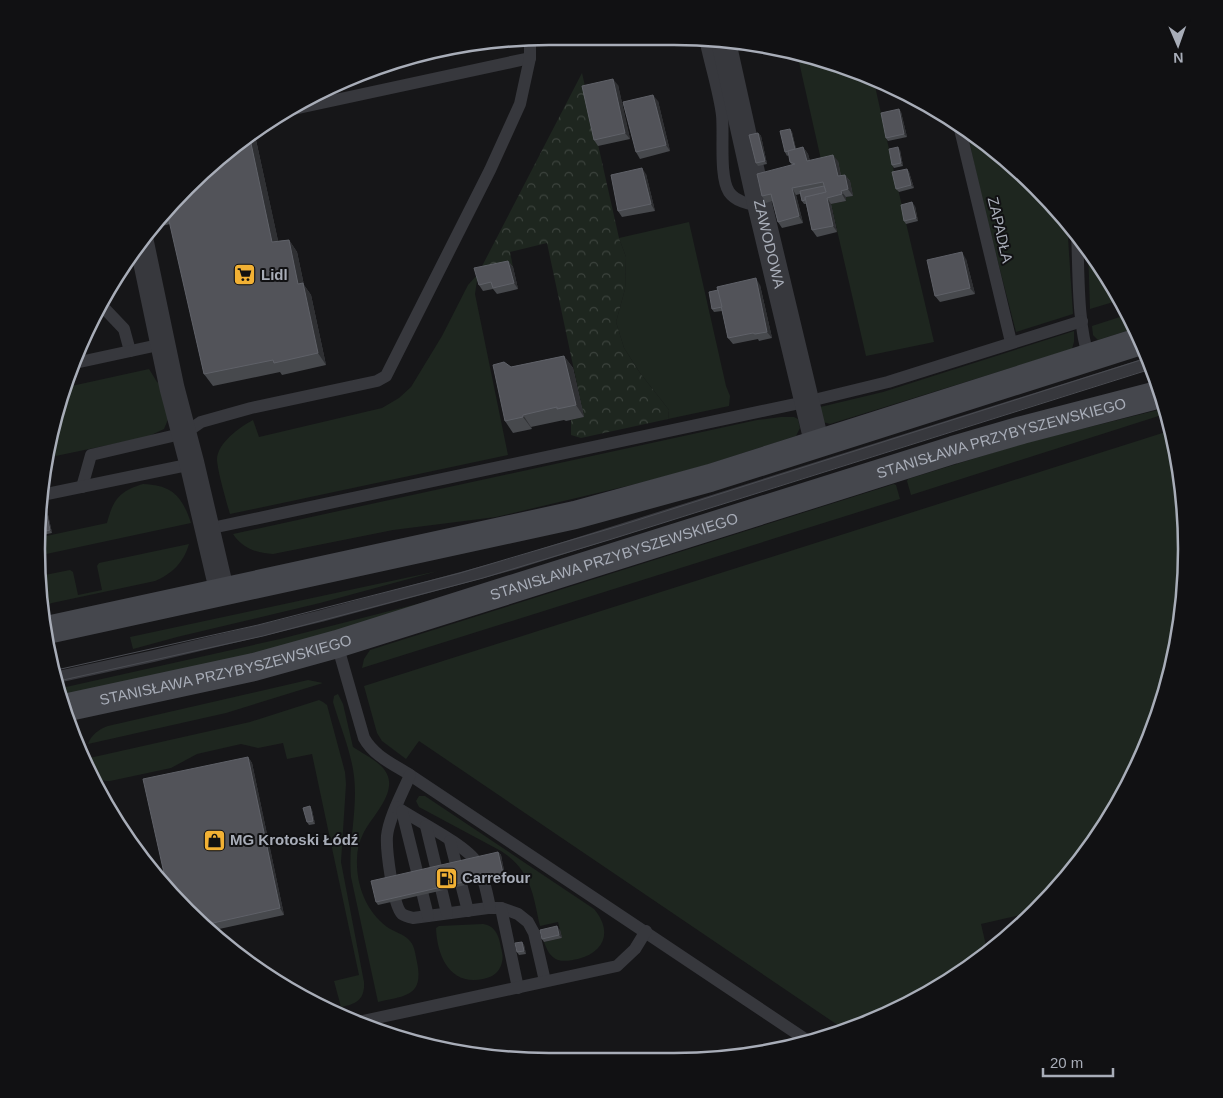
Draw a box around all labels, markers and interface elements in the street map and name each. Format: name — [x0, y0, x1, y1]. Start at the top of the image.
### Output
north arrow — [1153, 20, 1203, 70]
text: N — [1173, 50, 1184, 66]
street label: ZAPADŁA — [985, 195, 1016, 265]
street label: ZAWODOWA — [751, 198, 788, 290]
supermarket icon: Lidl — [233, 263, 257, 287]
place label: Lidl — [261, 266, 288, 283]
street label: STANISŁAWA PRZYBYSZEWSKIEGO — [874, 394, 1128, 482]
street label: STANISŁAWA PRZYBYSZEWSKIEGO — [488, 509, 740, 603]
street label: STANISŁAWA PRZYBYSZEWSKIEGO — [98, 631, 354, 708]
shop icon: MG Krotoski Łódź — [202, 828, 226, 852]
place label: MG Krotoski Łódź — [230, 831, 358, 848]
fuel station icon: Carrefour — [434, 866, 458, 890]
place label: Carrefour — [462, 869, 531, 886]
scale bar — [1043, 1046, 1113, 1078]
text: 20 m — [1050, 1054, 1083, 1071]

